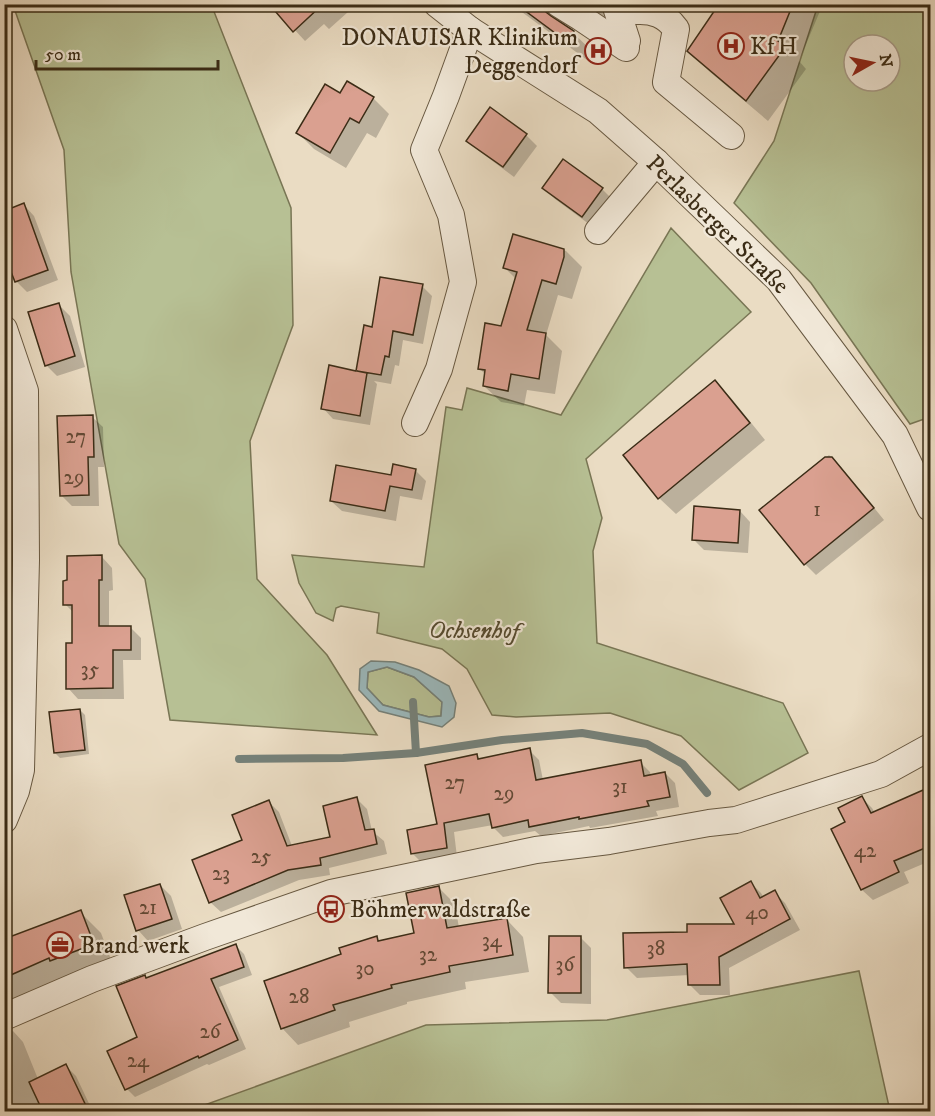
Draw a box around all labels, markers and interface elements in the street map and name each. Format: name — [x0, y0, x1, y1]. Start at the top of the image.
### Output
place label: DONAUISAR Klinikum Deggendorf — [342, 23, 581, 81]
hospital icon: KfH — [716, 31, 746, 61]
place label: KfH — [750, 32, 798, 62]
scale bar — [36, 33, 218, 71]
north arrow — [842, 33, 902, 93]
hospital icon: DONAUISAR Klinikum Deggendorf — [583, 36, 613, 66]
text: 50 m — [45, 44, 81, 66]
text: N — [875, 53, 897, 69]
street label: Perlasberger Straße — [639, 149, 795, 301]
house number: 27 — [66, 424, 86, 450]
house number: 29 — [64, 465, 84, 491]
house number: 1 — [813, 497, 821, 523]
park label: Ochsenhof — [429, 616, 526, 646]
house number: 35 — [81, 657, 99, 683]
house number: 27 — [445, 770, 465, 796]
house number: 31 — [612, 774, 628, 800]
house number: 29 — [494, 781, 514, 807]
house number: 42 — [854, 838, 877, 864]
house number: 25 — [251, 844, 271, 870]
house number: 23 — [212, 861, 230, 887]
bus stop icon: Böhmerwaldstraße — [316, 894, 346, 924]
house number: 21 — [139, 895, 157, 921]
place label: Böhmerwaldstraße — [350, 895, 530, 925]
house number: 40 — [745, 900, 769, 926]
house number: 34 — [482, 928, 503, 954]
office icon: Brand werk — [45, 930, 75, 960]
place label: Brand werk — [80, 931, 190, 961]
house number: 38 — [647, 936, 665, 962]
house number: 32 — [419, 942, 438, 968]
house number: 36 — [556, 952, 575, 978]
house number: 30 — [355, 956, 375, 982]
house number: 28 — [289, 984, 309, 1010]
house number: 26 — [199, 1019, 222, 1045]
house number: 24 — [127, 1048, 150, 1074]

